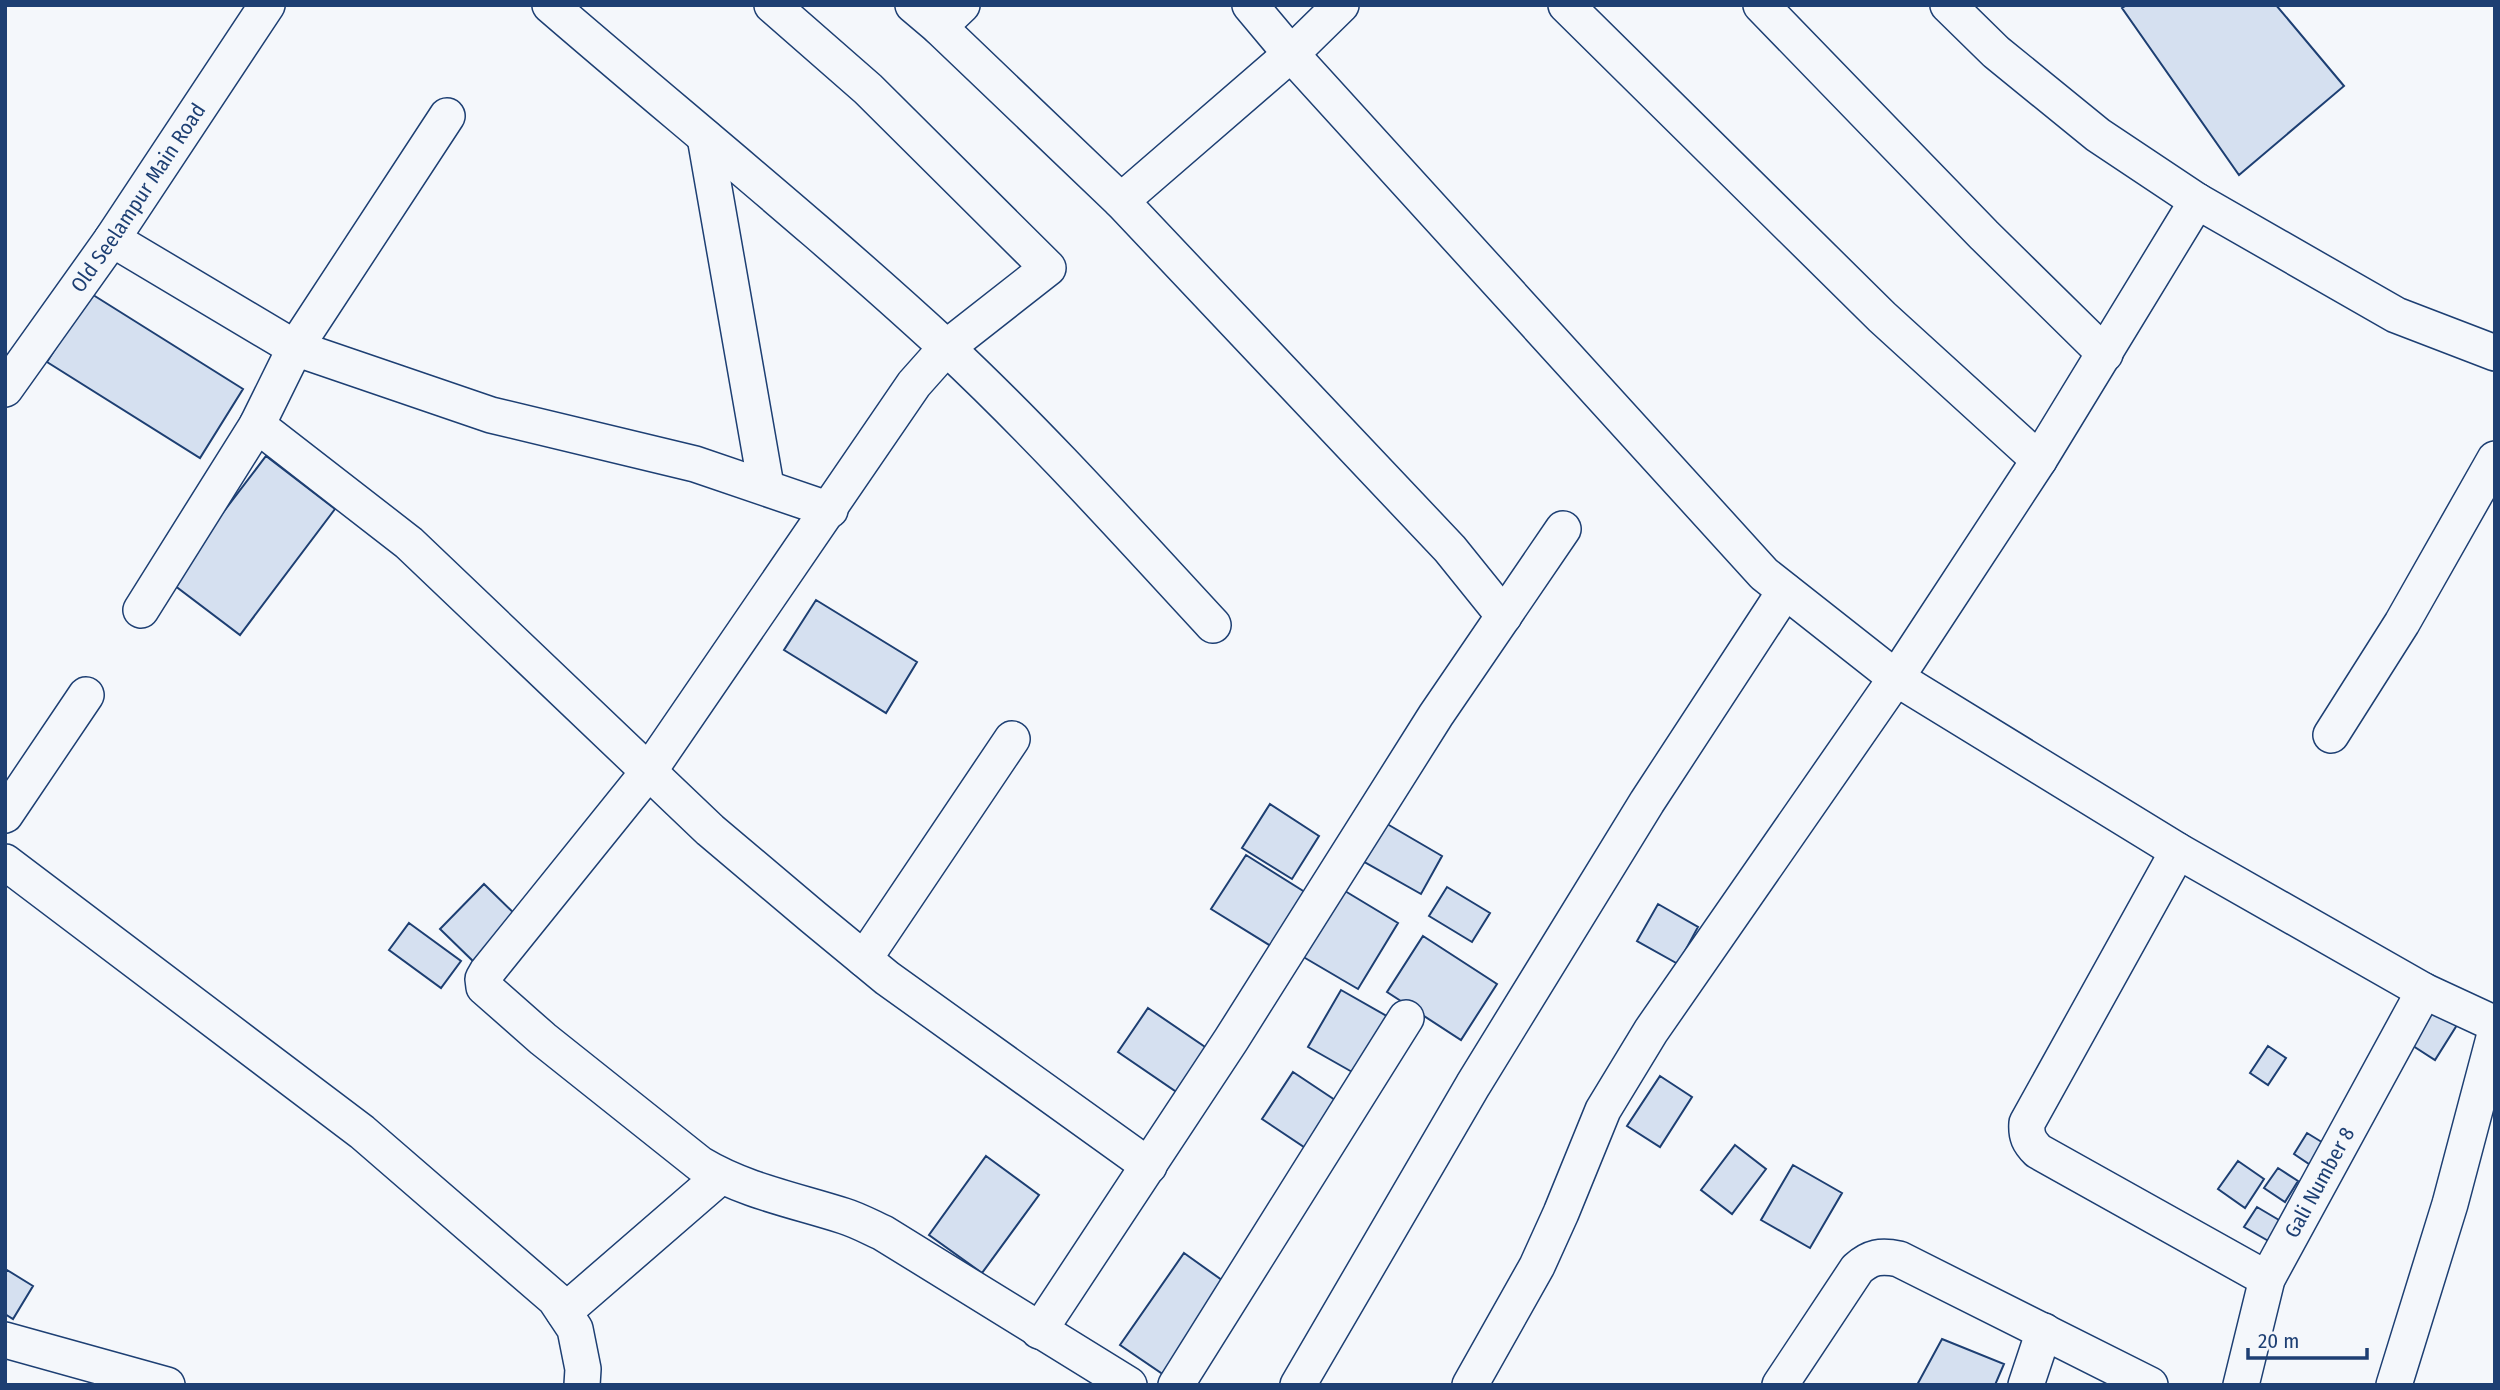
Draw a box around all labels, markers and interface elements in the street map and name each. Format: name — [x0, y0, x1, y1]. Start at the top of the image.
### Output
street label: Old Seelampur Main Road — [65, 98, 211, 297]
street label: Gali Number 8 — [2279, 1123, 2360, 1242]
scale bar — [2248, 1316, 2367, 1360]
text: 20 m — [2258, 1328, 2299, 1354]

